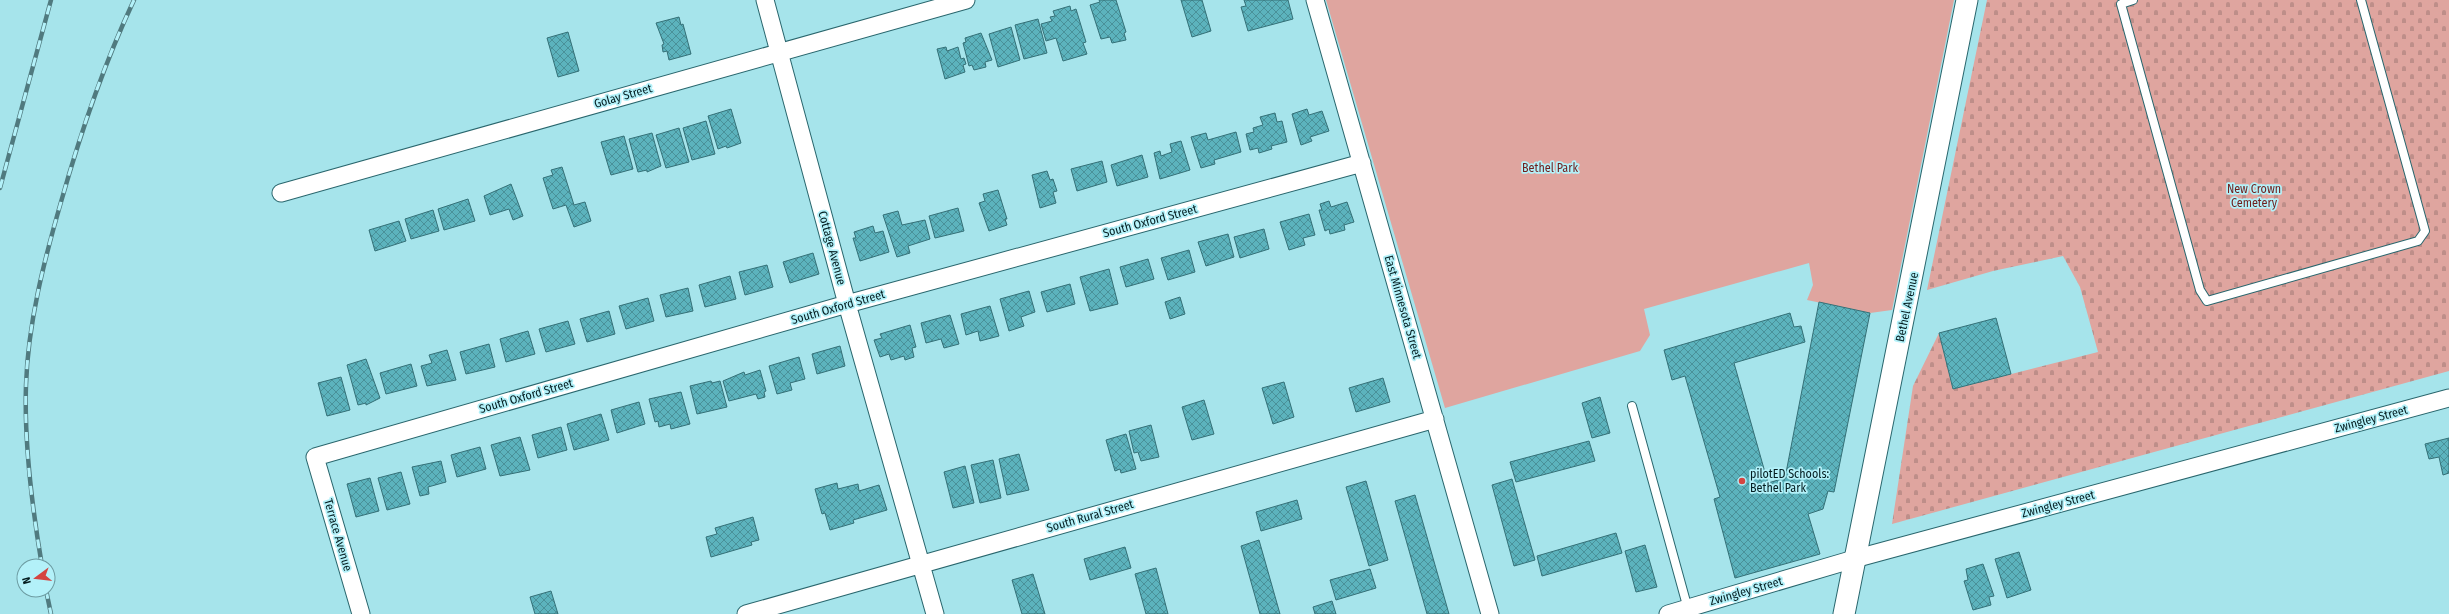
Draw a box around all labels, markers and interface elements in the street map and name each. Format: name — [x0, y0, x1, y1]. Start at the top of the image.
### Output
street label: Golay Street — [592, 81, 654, 111]
park label: Bethel Park — [1522, 161, 1578, 175]
park label: New Crown Cemetery — [2227, 182, 2281, 210]
street label: South Oxford Street — [1101, 202, 1199, 240]
street label: Cottage Avenue — [815, 210, 849, 287]
street label: East Minnesota Street — [1382, 254, 1424, 360]
street label: Bethel Avenue — [1893, 271, 1921, 343]
street label: South Oxford Street — [790, 287, 887, 327]
street label: South Oxford Street — [478, 376, 575, 416]
street label: Zwingley Street — [2333, 403, 2409, 435]
place label: pilotED Schools: Bethel Park — [1750, 467, 1830, 495]
marker: pilotED Schools: Bethel Park — [1737, 476, 1747, 486]
street label: Zwingley Street — [2020, 488, 2096, 520]
street label: Terrace Avenue — [321, 497, 355, 573]
street label: South Rural Street — [1045, 497, 1135, 535]
north arrow — [16, 558, 56, 598]
street label: Zwingley Street — [1708, 574, 1784, 608]
text: N — [20, 576, 34, 585]

